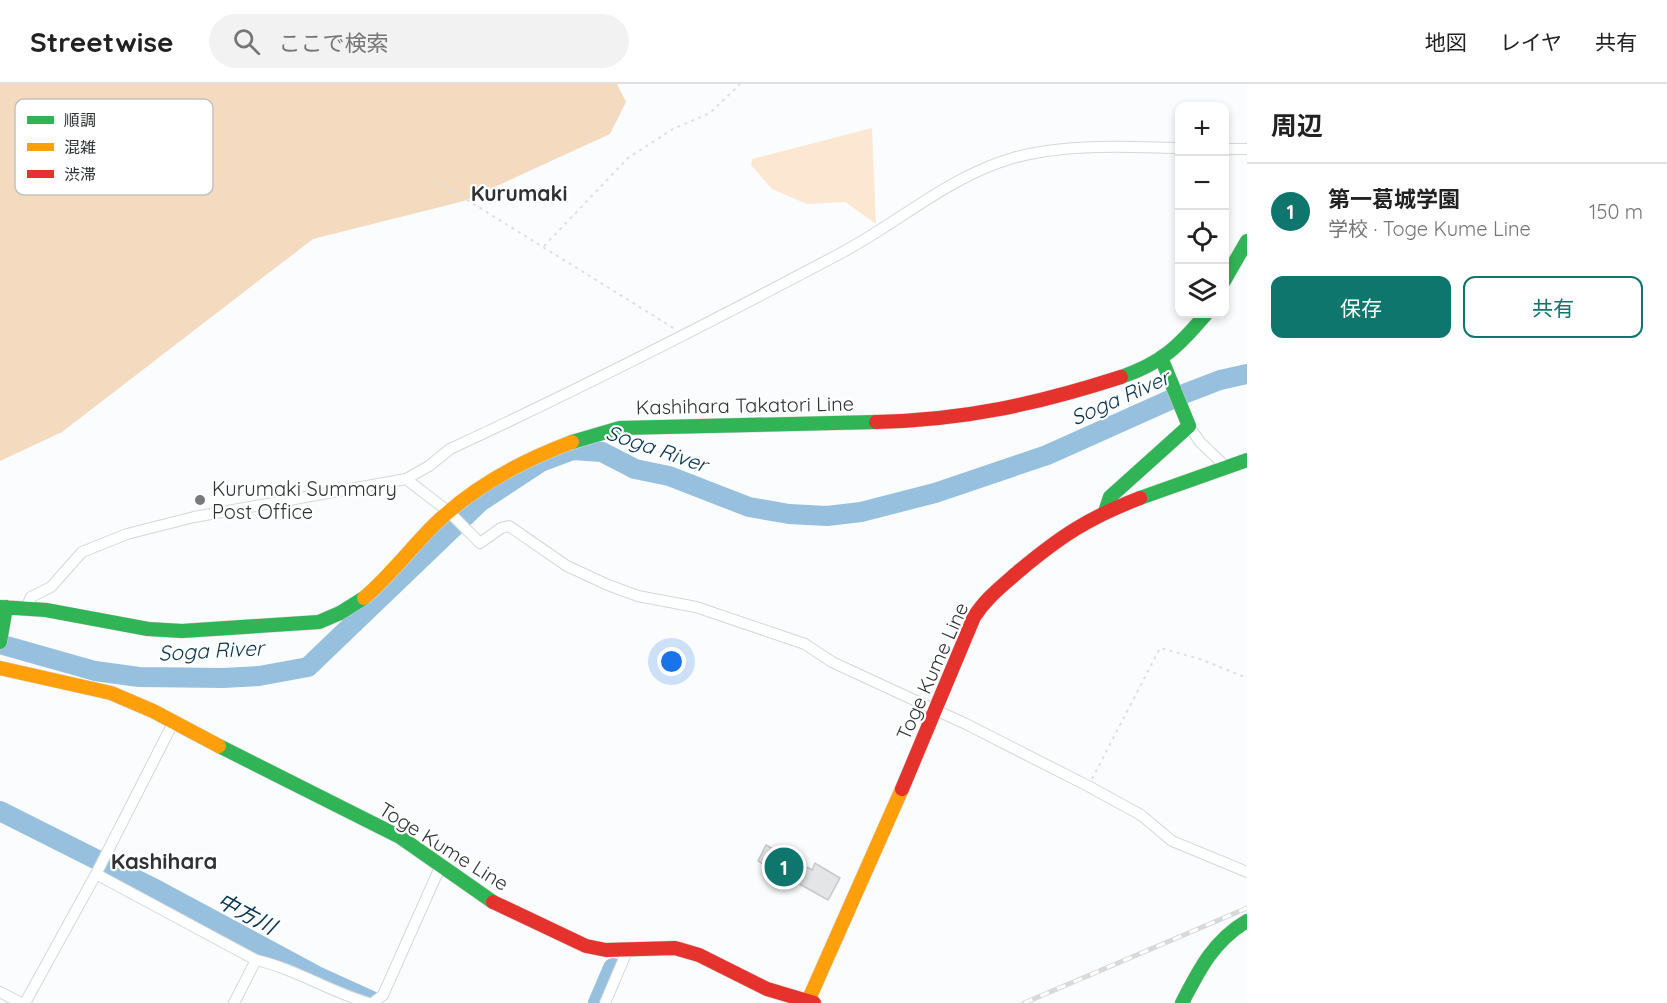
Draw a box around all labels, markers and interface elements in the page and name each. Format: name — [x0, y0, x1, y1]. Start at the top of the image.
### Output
search box — [209, 14, 629, 68]
text: Streetwise — [30, 24, 173, 59]
icon: search — [230, 25, 263, 58]
text: ここで検索 — [278, 29, 388, 57]
text: 地図 — [1425, 29, 1467, 55]
text: レイヤ — [1500, 29, 1562, 55]
text: 共有 — [1595, 29, 1637, 55]
legend — [15, 99, 213, 195]
map controls — [1175, 102, 1229, 318]
button: + — [1175, 102, 1229, 156]
text: 周辺 — [1271, 109, 1323, 142]
text: 順調 — [64, 110, 96, 130]
text: 混雑 — [64, 137, 96, 157]
button: − — [1175, 156, 1229, 210]
text: 渋滞 — [64, 164, 96, 184]
district label: Kurumaki — [471, 180, 567, 206]
text: 第一葛城学園 — [1328, 185, 1460, 213]
text: 1 — [1287, 199, 1294, 224]
text: 150 m — [1589, 199, 1643, 224]
button: locate — [1175, 210, 1229, 264]
text: 学校 · Toge Kume Line — [1328, 216, 1531, 241]
button: layers — [1175, 264, 1229, 318]
button: 保存 — [1271, 276, 1451, 338]
button: 共有 — [1463, 276, 1643, 338]
water label: Soga River — [1067, 362, 1176, 430]
street label: Kashihara Takatori Line — [636, 391, 854, 419]
water label: Soga River — [603, 419, 714, 478]
place label: Kurumaki Summary Post Office — [212, 476, 397, 524]
marker: Kurumaki Summary Post Office — [193, 493, 207, 507]
street label: Toge Kume Line — [890, 598, 974, 744]
water label: Soga River — [158, 634, 267, 666]
your location — [657, 647, 686, 676]
street label: Toge Kume Line — [375, 796, 513, 896]
pin: 1 — [764, 844, 804, 890]
district label: Kashihara — [111, 847, 217, 875]
water label: 中方川 — [213, 887, 283, 940]

